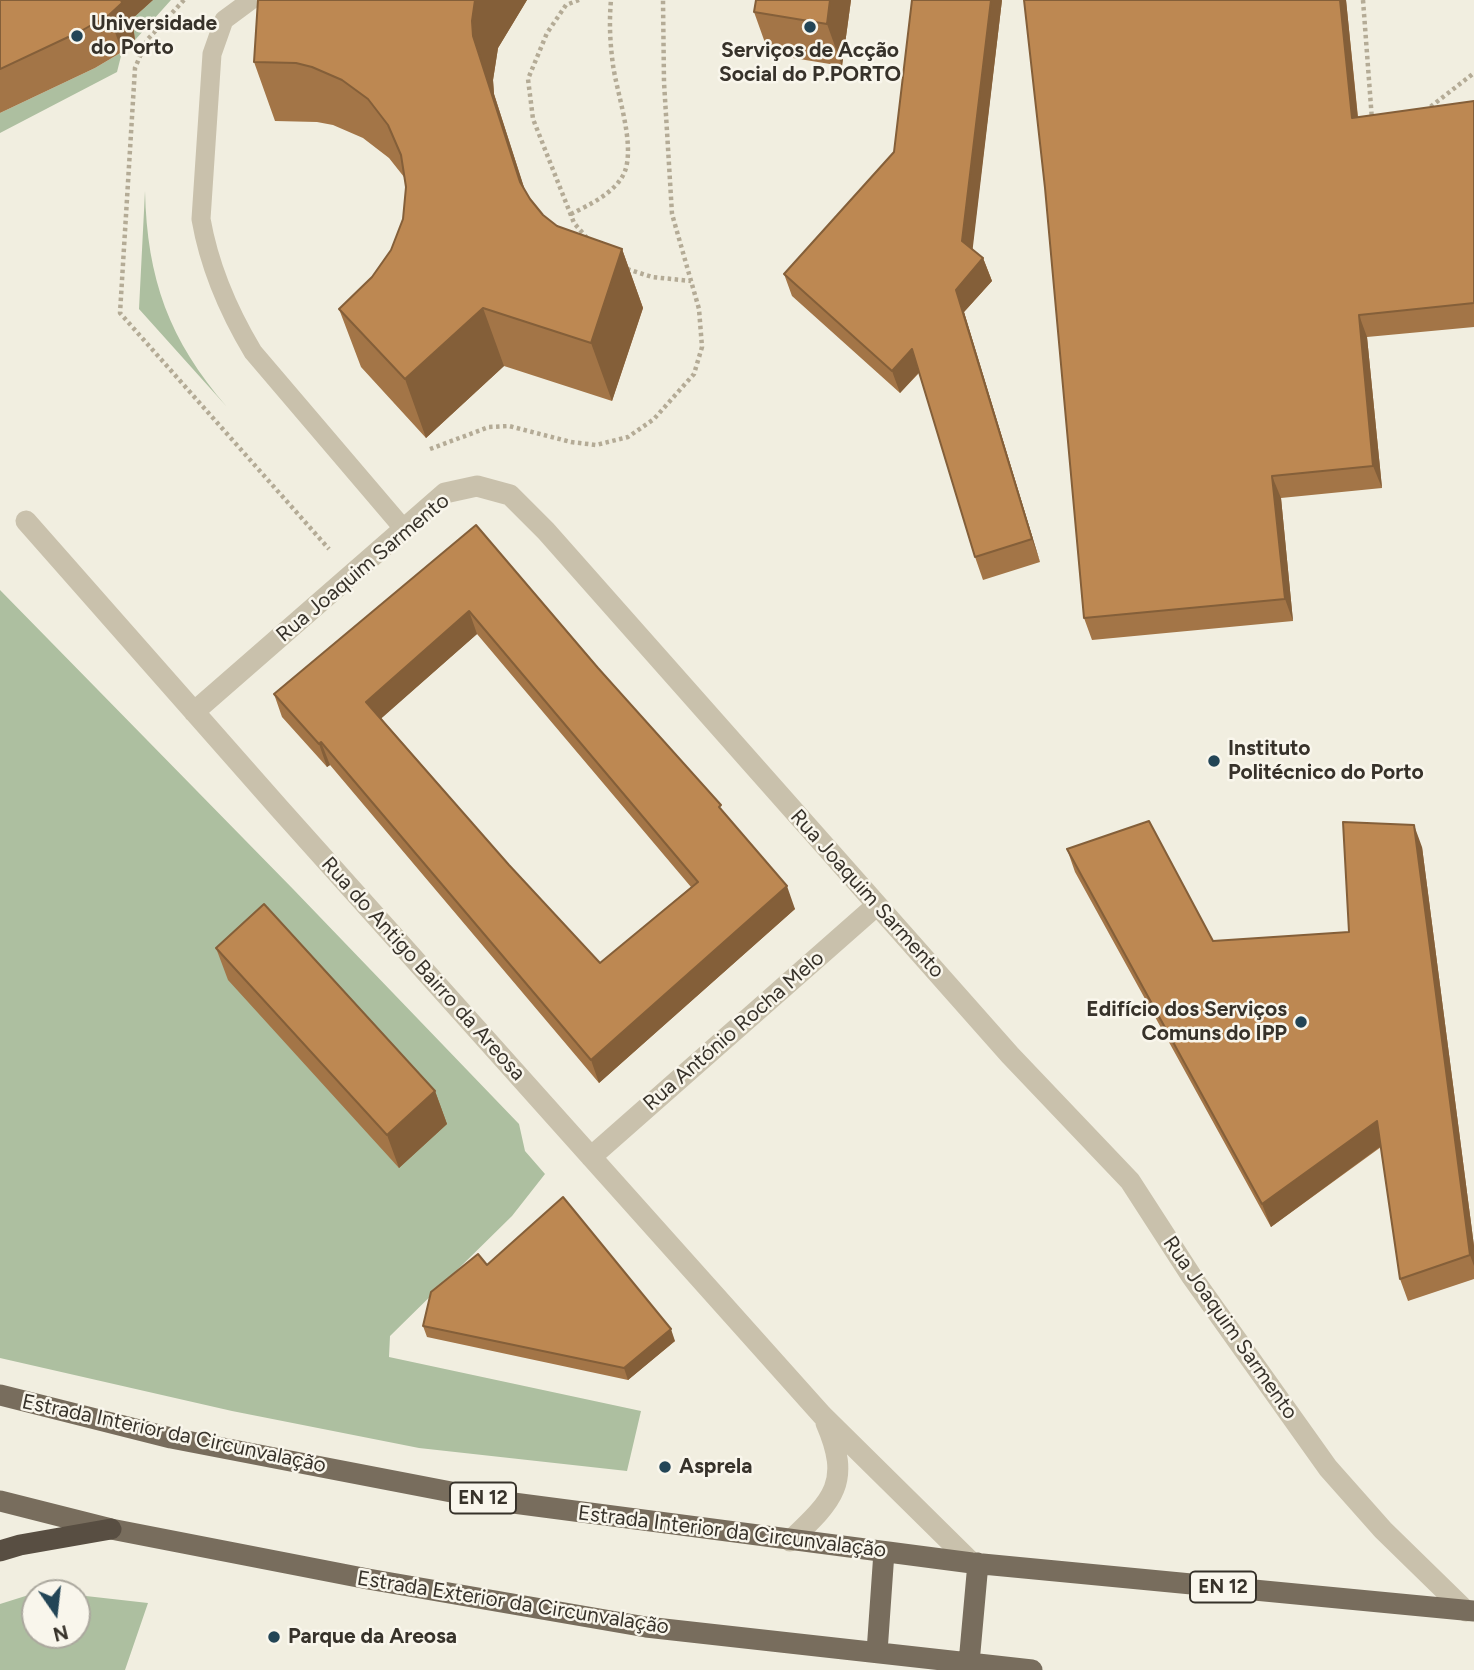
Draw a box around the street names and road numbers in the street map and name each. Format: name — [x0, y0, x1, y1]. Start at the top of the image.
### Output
street label: Rua Joaquim Sarmento — [271, 488, 455, 648]
street label: Rua Joaquim Sarmento — [785, 805, 949, 983]
street label: Rua do Antigo Bairro da Areosa — [316, 852, 530, 1086]
street label: Rua António Rocha Melo — [639, 946, 829, 1116]
street label: Rua Joaquim Sarmento — [1157, 1231, 1303, 1425]
street label: Estrada Interior da Circunvalação — [20, 1389, 328, 1479]
road number: EN 12 — [450, 1482, 516, 1514]
street label: Estrada Interior da Circunvalação — [576, 1501, 888, 1563]
street label: Estrada Exterior da Circunvalação — [355, 1566, 671, 1640]
road number: EN 12 — [1190, 1572, 1256, 1602]

